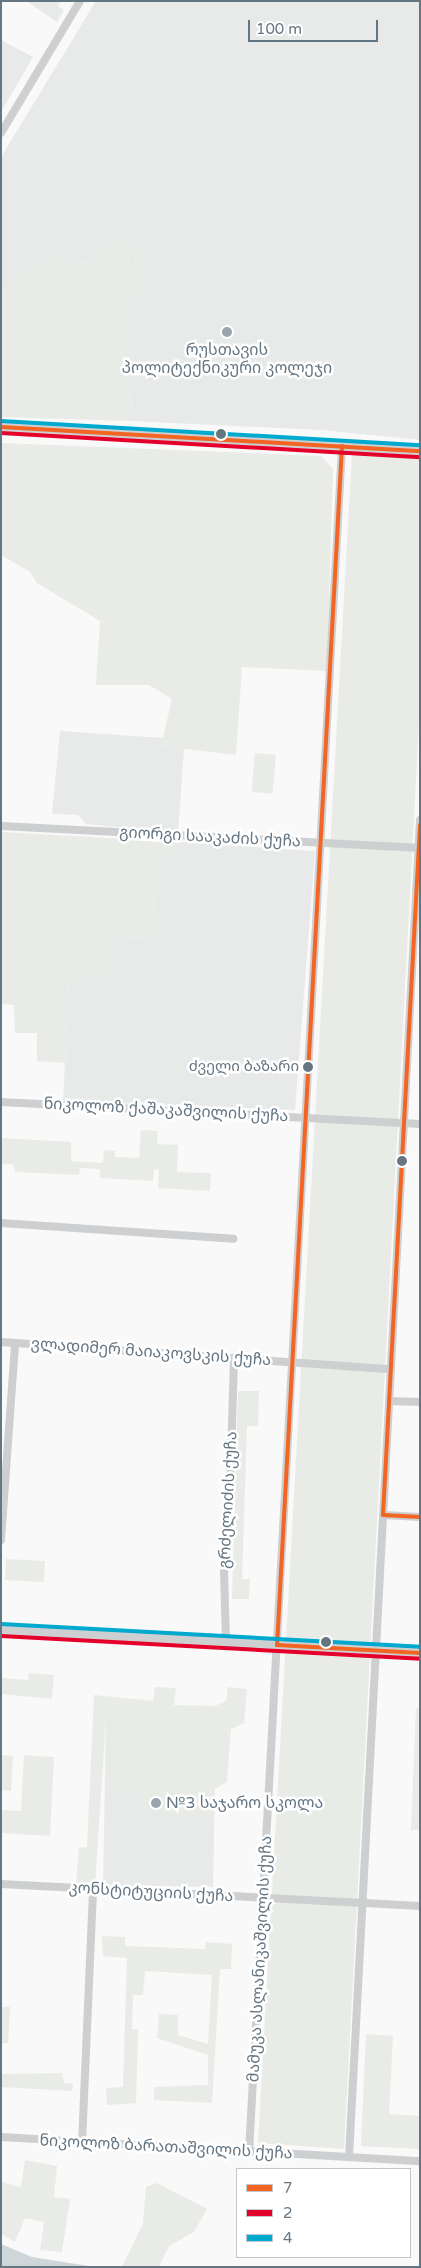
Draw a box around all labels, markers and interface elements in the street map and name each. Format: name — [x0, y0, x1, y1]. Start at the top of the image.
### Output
scale bar — [251, 10, 381, 42]
text: 100 m — [256, 20, 302, 38]
marker: რუსთავის პოლიტექნიკური კოლეჯი — [221, 326, 233, 338]
place label: რუსთავის პოლიტექნიკური კოლეჯი — [122, 340, 332, 378]
unlabelled marker — [216, 429, 226, 439]
street label: გიორგი სააკაძის ქუჩა — [119, 823, 301, 851]
place label: ძველი ბაზარი — [189, 1058, 299, 1076]
marker: ძველი ბაზარი — [303, 1062, 313, 1072]
street label: ნიკოლოზ ქაშაკაშვილის ქუჩა — [43, 1094, 289, 1126]
unlabelled marker — [397, 1156, 407, 1166]
street label: ვლადიმერ მაიაკოვსკის ქუჩა — [30, 1334, 272, 1370]
street label: გრძელიძის ქუჩა — [215, 1431, 241, 1569]
unlabelled marker — [321, 1637, 331, 1647]
place label: №3 საჯარო სკოლა — [166, 1793, 323, 1813]
marker: №3 საჯარო სკოლა — [150, 1797, 162, 1809]
street label: მამუკა ასლანიკაშვილის ქუჩა — [244, 1835, 276, 2083]
street label: კონსტიტუციის ქუჩა — [68, 1878, 234, 1906]
street label: ნიკოლოზ ბარათაშვილის ქუჩა — [39, 2131, 293, 2163]
legend — [236, 2168, 411, 2258]
text: 7 — [283, 2179, 292, 2197]
text: 2 — [283, 2204, 292, 2222]
text: 4 — [283, 2229, 292, 2247]

